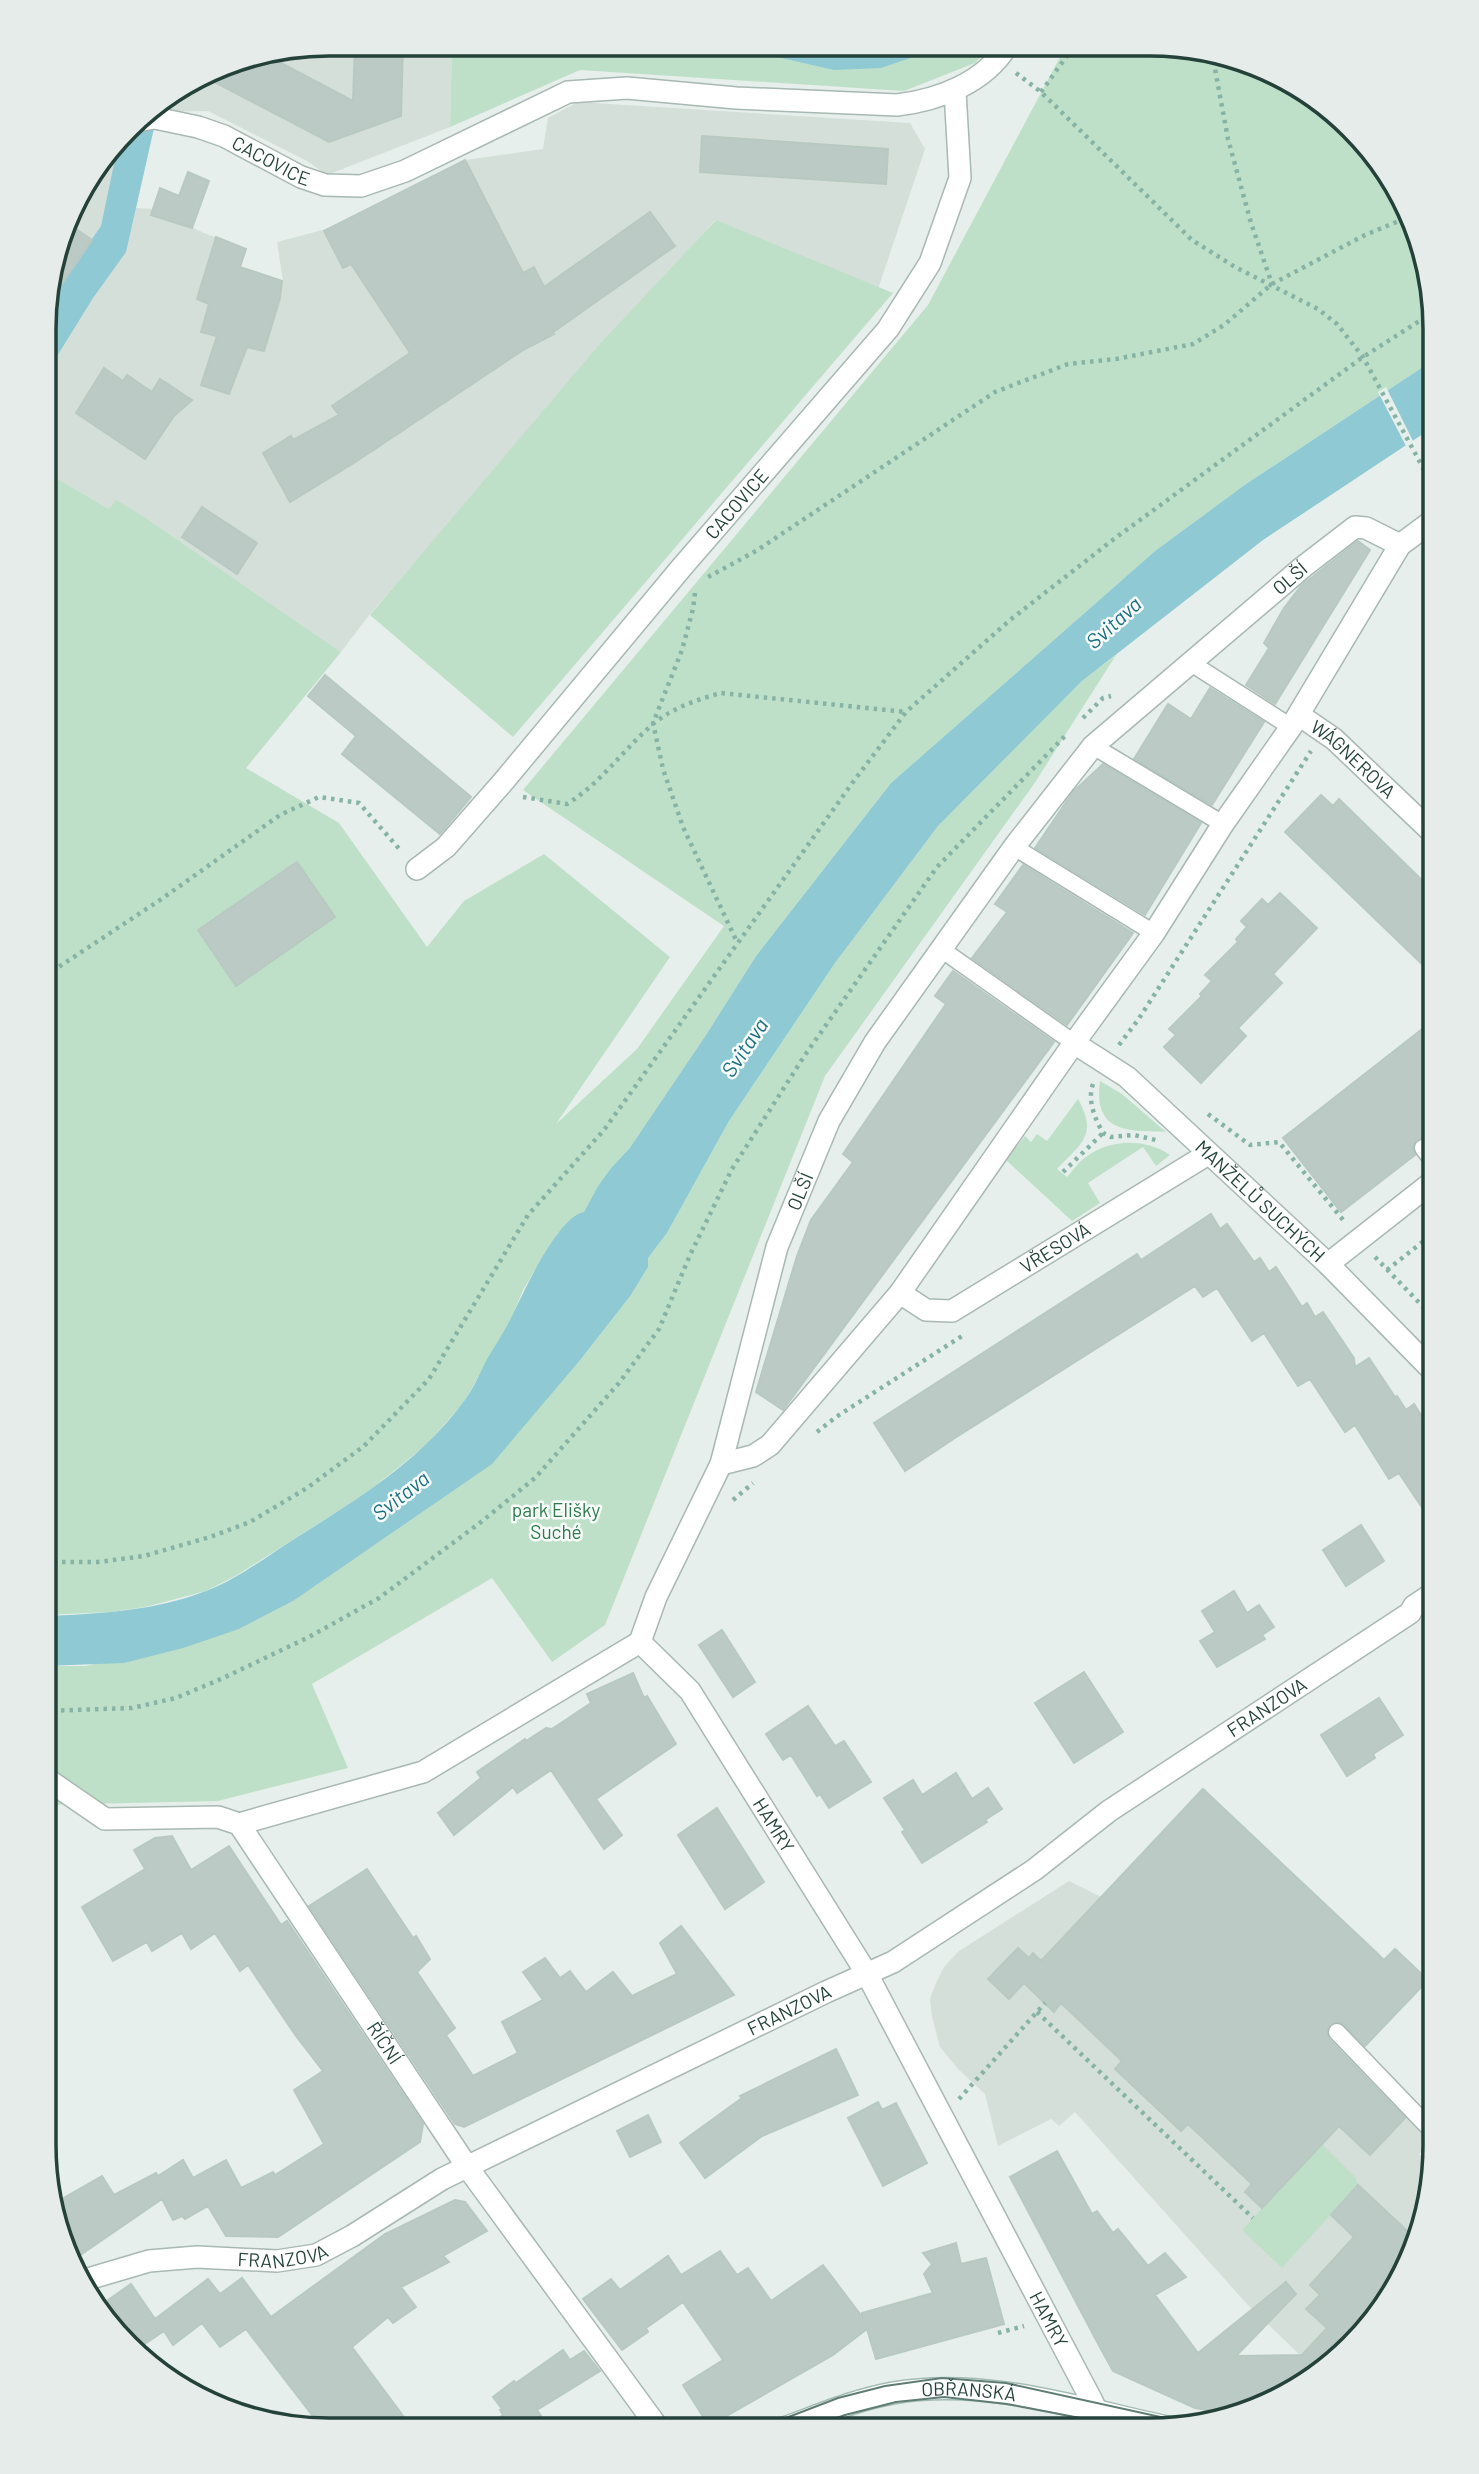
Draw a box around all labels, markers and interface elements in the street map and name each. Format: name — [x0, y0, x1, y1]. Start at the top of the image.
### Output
street label: CACOVICE — [228, 130, 313, 190]
street label: CACOVICE — [700, 464, 773, 543]
street label: OLŠÍ — [1267, 556, 1312, 599]
water label: Svitava — [1080, 591, 1146, 653]
street label: WÁGNEROVA — [1307, 715, 1401, 803]
water label: Svitava — [715, 1013, 772, 1081]
street label: MANŽELŮ SUCHÝCH — [1191, 1135, 1330, 1267]
street label: OLŠÍ — [781, 1169, 817, 1214]
street label: VŘESOVÁ — [1016, 1217, 1094, 1278]
water label: Svitava — [367, 1465, 434, 1525]
park label: park Elišky Suché — [512, 1498, 601, 1543]
street label: FRANZOVA — [1222, 1672, 1311, 1741]
street label: HAMRY — [749, 1793, 800, 1856]
street label: FRANZOVA — [743, 1979, 835, 2040]
street label: ŘÍČNÍ — [363, 2017, 407, 2068]
street label: FRANZOVA — [237, 2239, 332, 2273]
street label: HAMRY — [1025, 2287, 1074, 2351]
street label: OBŘANSKÁ — [921, 2377, 1018, 2405]

